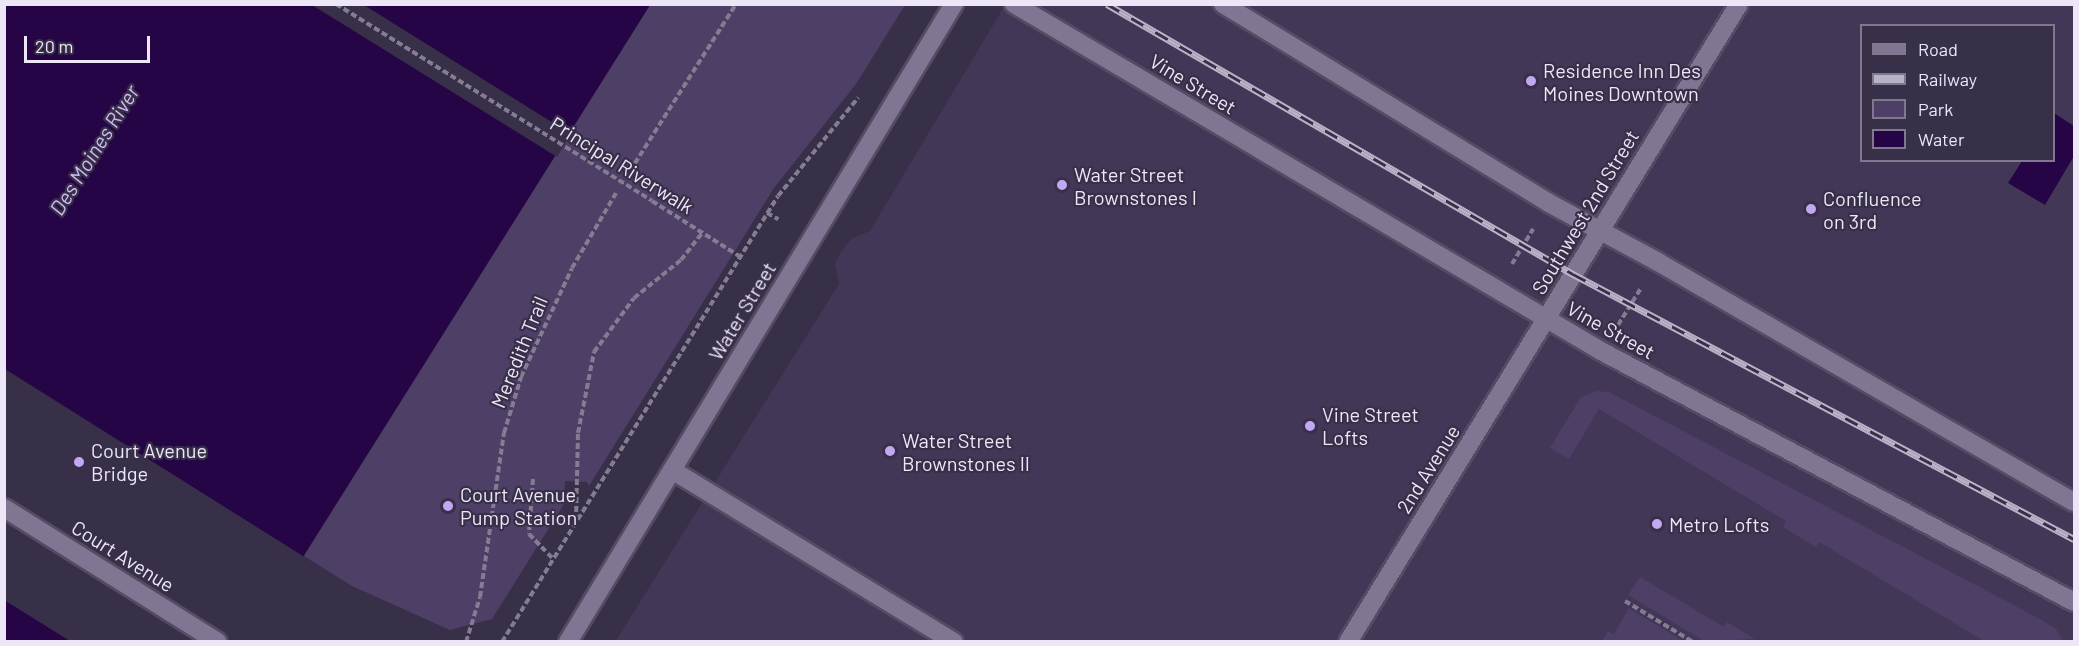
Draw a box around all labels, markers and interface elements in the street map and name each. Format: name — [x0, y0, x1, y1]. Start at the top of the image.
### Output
scale bar — [27, 24, 153, 62]
legend — [1860, 24, 2055, 162]
text: 20 m — [35, 35, 73, 57]
text: Road — [1918, 38, 1958, 60]
street label: Vine Street — [1145, 49, 1241, 119]
place label: Residence Inn Des Moines Downtown — [1543, 58, 1701, 105]
text: Railway — [1918, 68, 1977, 90]
marker: Residence Inn Des Moines Downtown — [1524, 74, 1538, 88]
water label: Des Moines River — [44, 80, 144, 220]
text: Park — [1918, 98, 1953, 120]
street label: Principal Riverwalk — [546, 111, 698, 219]
street label: Southwest 2nd Street — [1526, 125, 1644, 299]
text: Water — [1918, 128, 1965, 150]
place label: Water Street Brownstones I — [1074, 162, 1197, 209]
marker: Water Street Brownstones I — [1055, 178, 1069, 192]
place label: Confluence on 3rd — [1823, 186, 1922, 233]
marker: Confluence on 3rd — [1804, 202, 1818, 216]
street label: Water Street — [703, 258, 781, 364]
street label: Meredith Trail — [486, 293, 552, 411]
street label: Vine Street — [1563, 296, 1659, 364]
place label: Vine Street Lofts — [1322, 402, 1419, 449]
marker: Vine Street Lofts — [1303, 419, 1317, 433]
street label: 2nd Avenue — [1391, 420, 1465, 518]
place label: Water Street Brownstones II — [902, 428, 1030, 475]
place label: Court Avenue Bridge — [91, 438, 207, 485]
marker: Water Street Brownstones II — [883, 444, 897, 458]
marker: Court Avenue Bridge — [72, 455, 86, 469]
place label: Court Avenue Pump Station — [460, 482, 577, 529]
marker: Court Avenue Pump Station — [441, 499, 455, 513]
place label: Metro Lofts — [1669, 512, 1769, 536]
street label: Court Avenue — [67, 515, 179, 597]
marker: Metro Lofts — [1650, 517, 1664, 531]

